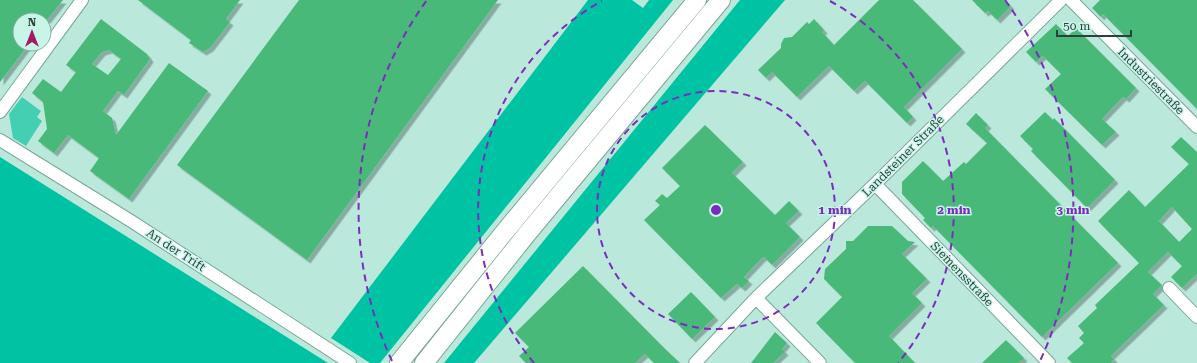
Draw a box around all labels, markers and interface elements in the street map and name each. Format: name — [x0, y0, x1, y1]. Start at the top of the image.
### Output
north arrow — [12, 12, 52, 52]
scale bar — [1057, 12, 1131, 38]
text: N — [28, 16, 37, 29]
text: 50 m — [1063, 19, 1090, 33]
street label: Industriestraße — [1115, 45, 1188, 118]
street label: Landsteiner Straße — [859, 112, 947, 200]
centre of rings — [709, 203, 723, 217]
text: 1 min — [818, 203, 852, 217]
text: 2 min — [937, 203, 971, 217]
text: 3 min — [1056, 203, 1090, 217]
street label: An der Trift — [144, 226, 209, 275]
street label: Siemensstraße — [928, 239, 997, 310]

